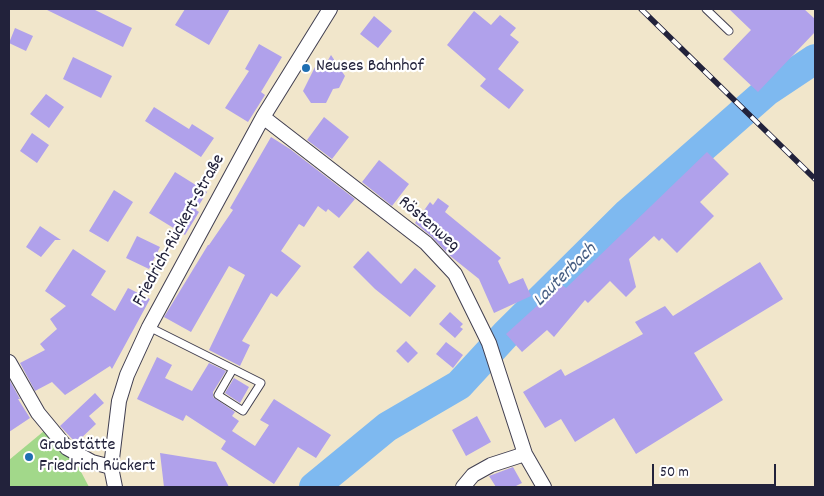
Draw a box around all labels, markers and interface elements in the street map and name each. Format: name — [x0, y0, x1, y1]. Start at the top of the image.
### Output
place label: Neuses Bahnhof — [316, 57, 424, 79]
marker: Neuses Bahnhof — [300, 62, 312, 74]
street label: Friedrich-Rückert-Straße — [129, 151, 231, 311]
street label: Röstenweg — [393, 192, 463, 258]
water label: Lauterbach — [529, 239, 603, 313]
place label: Grabstätte Friedrich Rückert — [39, 436, 155, 478]
marker: Grabstätte Friedrich Rückert — [23, 451, 35, 463]
scale bar — [654, 454, 778, 486]
text: 50 m — [660, 462, 689, 484]

